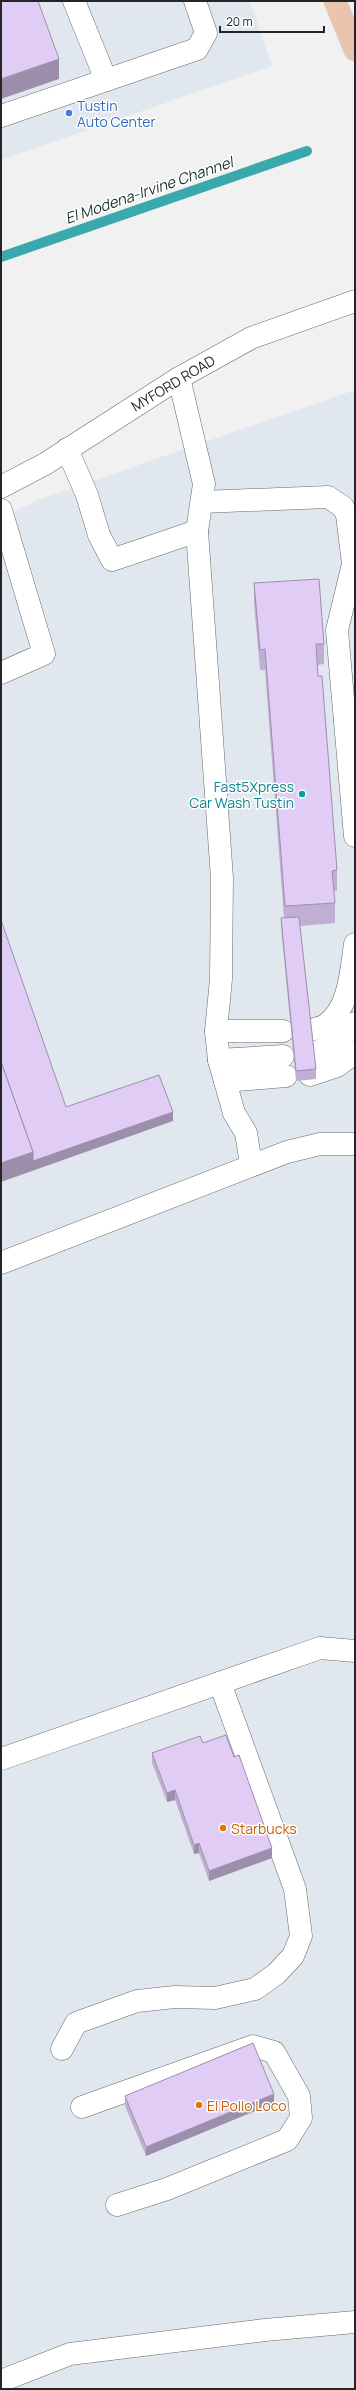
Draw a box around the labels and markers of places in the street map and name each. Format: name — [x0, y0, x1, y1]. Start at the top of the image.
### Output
place label: Tustin Auto Center — [77, 96, 155, 131]
marker: Tustin Auto Center — [64, 108, 74, 118]
place label: Fast5Xpress Car Wash Tustin — [189, 777, 294, 812]
marker: Fast5Xpress Car Wash Tustin — [297, 789, 307, 799]
place label: Starbucks — [231, 1819, 297, 1838]
marker: Starbucks — [218, 1823, 228, 1833]
place label: El Pollo Loco — [207, 2096, 287, 2115]
marker: El Pollo Loco — [194, 2100, 204, 2110]

